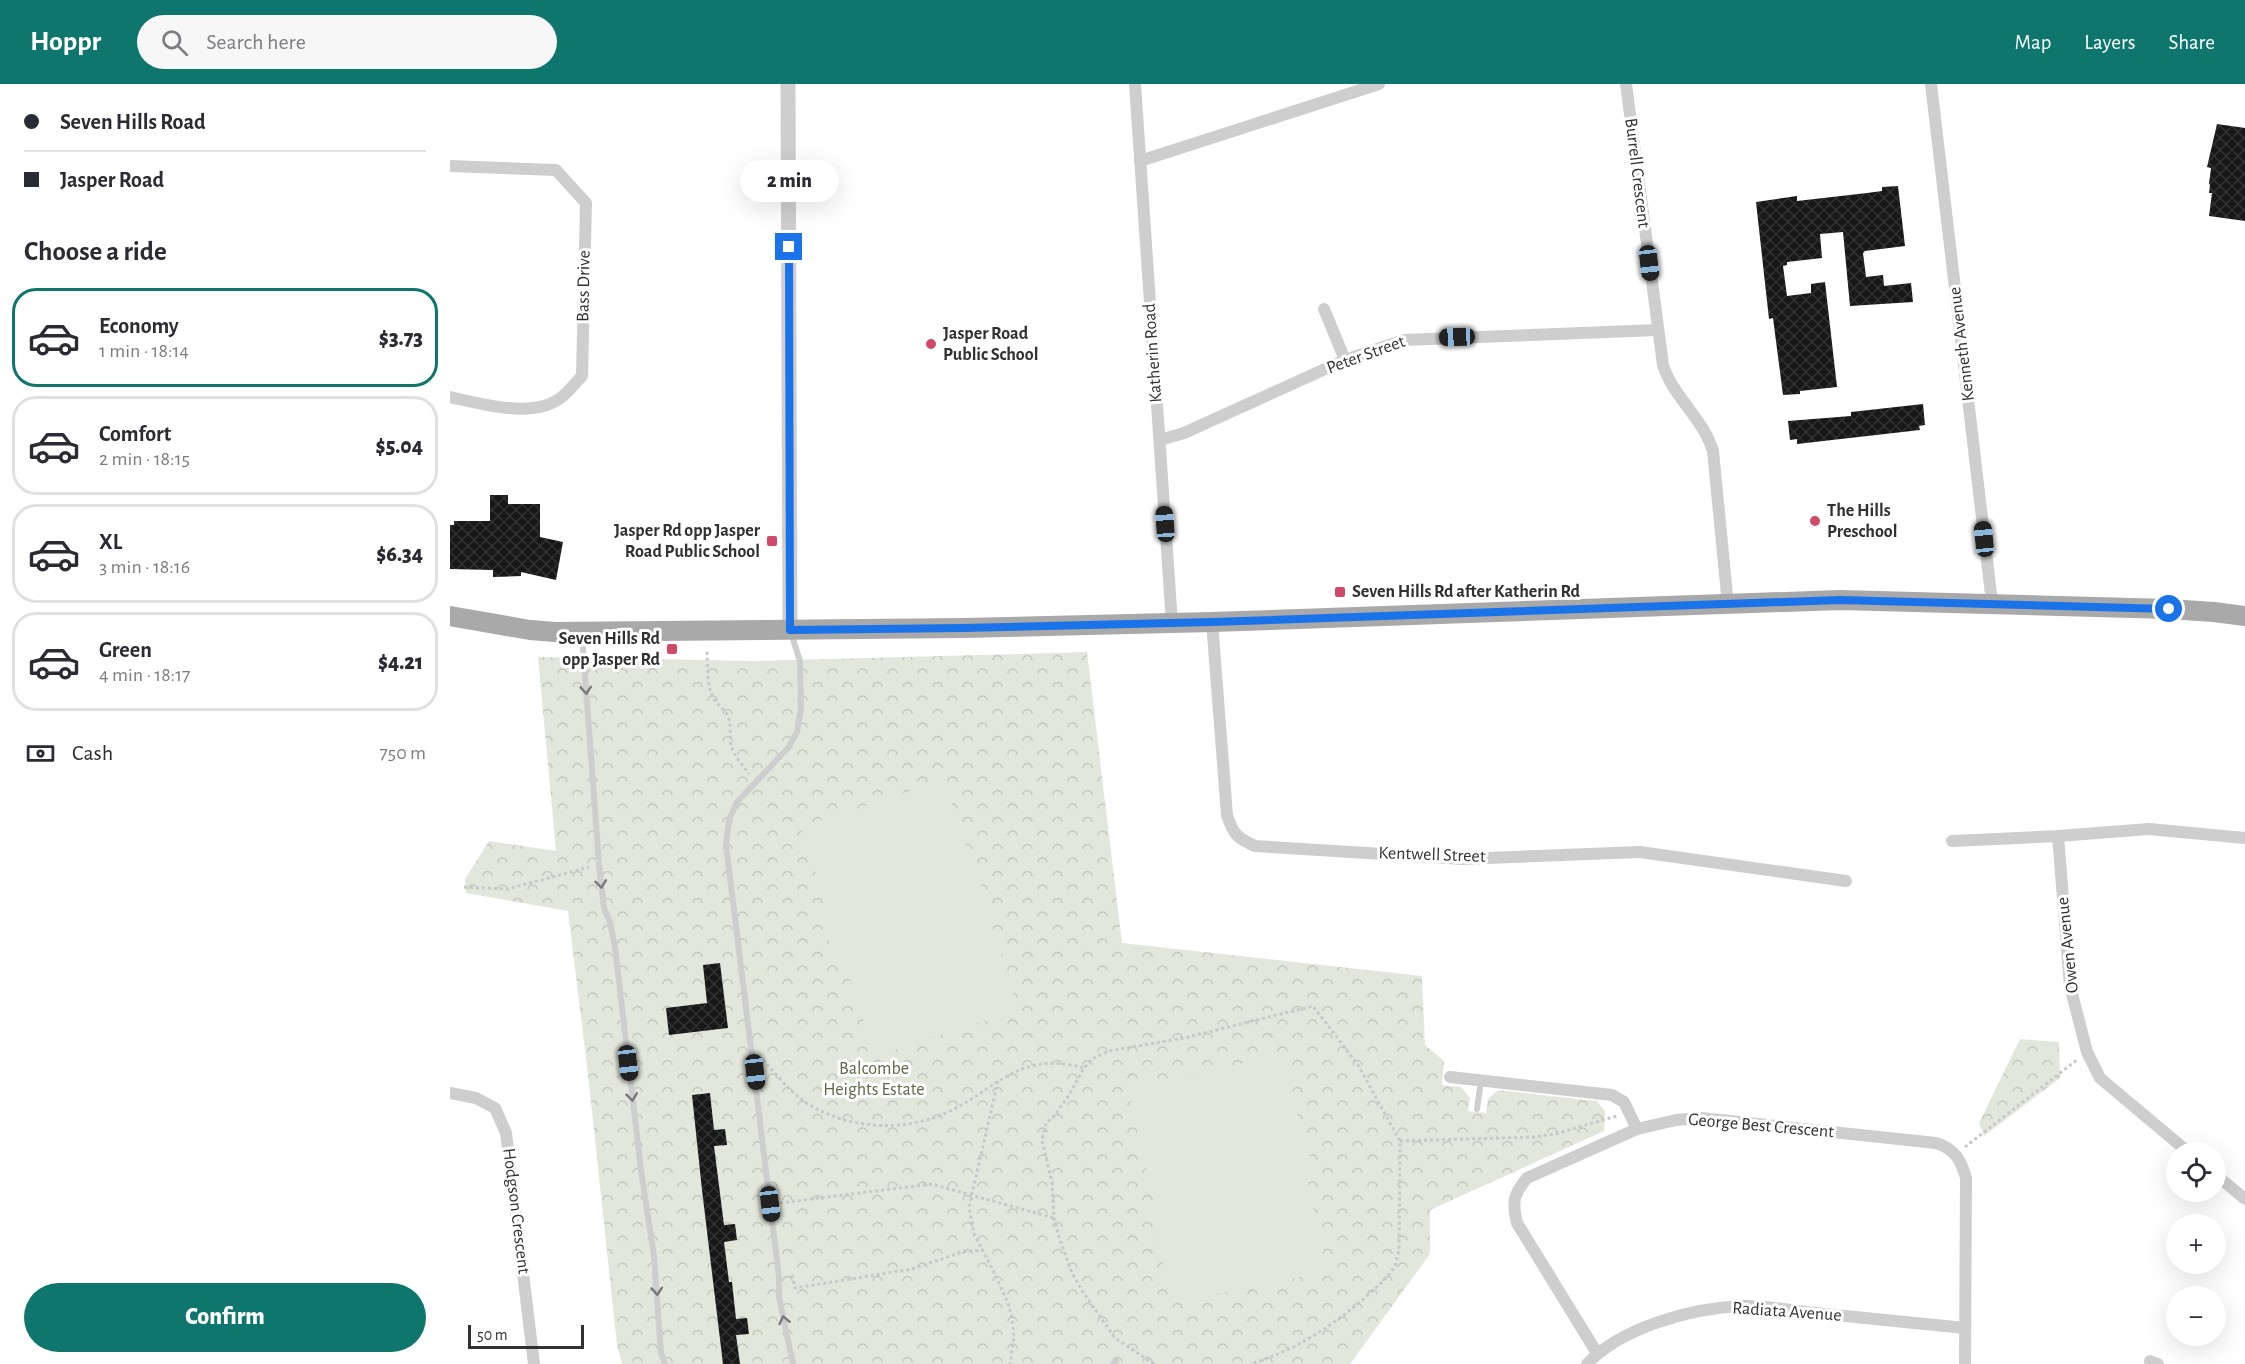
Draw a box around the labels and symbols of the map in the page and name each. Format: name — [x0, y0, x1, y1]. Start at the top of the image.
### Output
street label: Burrell Crescent — [1621, 117, 1653, 229]
callout: 2 min — [740, 160, 838, 202]
route end — [775, 233, 802, 260]
car — [1638, 244, 1660, 282]
street label: Bass Drive — [574, 250, 594, 322]
street label: Kenneth Avenue — [1946, 286, 1978, 402]
street label: Katherin Road — [1141, 303, 1165, 403]
place label: Jasper Road Public School — [943, 325, 1038, 364]
car — [1439, 327, 1475, 347]
street label: Peter Street — [1324, 332, 1408, 377]
marker: Jasper Road Public School — [924, 337, 938, 351]
place label: The Hills Preschool — [1827, 502, 1897, 541]
car — [1155, 505, 1175, 543]
marker: The Hills Preschool — [1808, 514, 1822, 528]
car — [1973, 520, 1995, 558]
place label: Jasper Rd opp Jasper Road Public School — [614, 522, 761, 561]
marker: Jasper Rd opp Jasper Road Public School — [765, 534, 779, 548]
place label: Seven Hills Rd after Katherin Rd — [1352, 583, 1580, 601]
marker: Seven Hills Rd after Katherin Rd — [1333, 585, 1347, 599]
route start — [2155, 595, 2182, 622]
place label: Seven Hills Rd opp Jasper Rd — [558, 630, 661, 669]
marker: Seven Hills Rd opp Jasper Rd — [665, 642, 679, 656]
one-way arrow — [579, 685, 592, 694]
street label: Kentwell Street — [1378, 844, 1486, 866]
one-way arrow — [594, 880, 607, 889]
street label: Owen Avenue — [2054, 896, 2082, 994]
car — [617, 1044, 639, 1082]
car — [744, 1053, 766, 1091]
park label: Balcombe Heights Estate — [823, 1060, 925, 1099]
one-way arrow — [625, 1093, 638, 1102]
street label: George Best Crescent — [1687, 1111, 1835, 1141]
street label: Hodgson Crescent — [499, 1147, 533, 1275]
car — [759, 1185, 781, 1223]
one-way arrow — [650, 1286, 663, 1295]
street label: Radiata Avenue — [1732, 1299, 1842, 1325]
one-way arrow — [779, 1316, 792, 1326]
scale bar — [468, 1322, 584, 1350]

